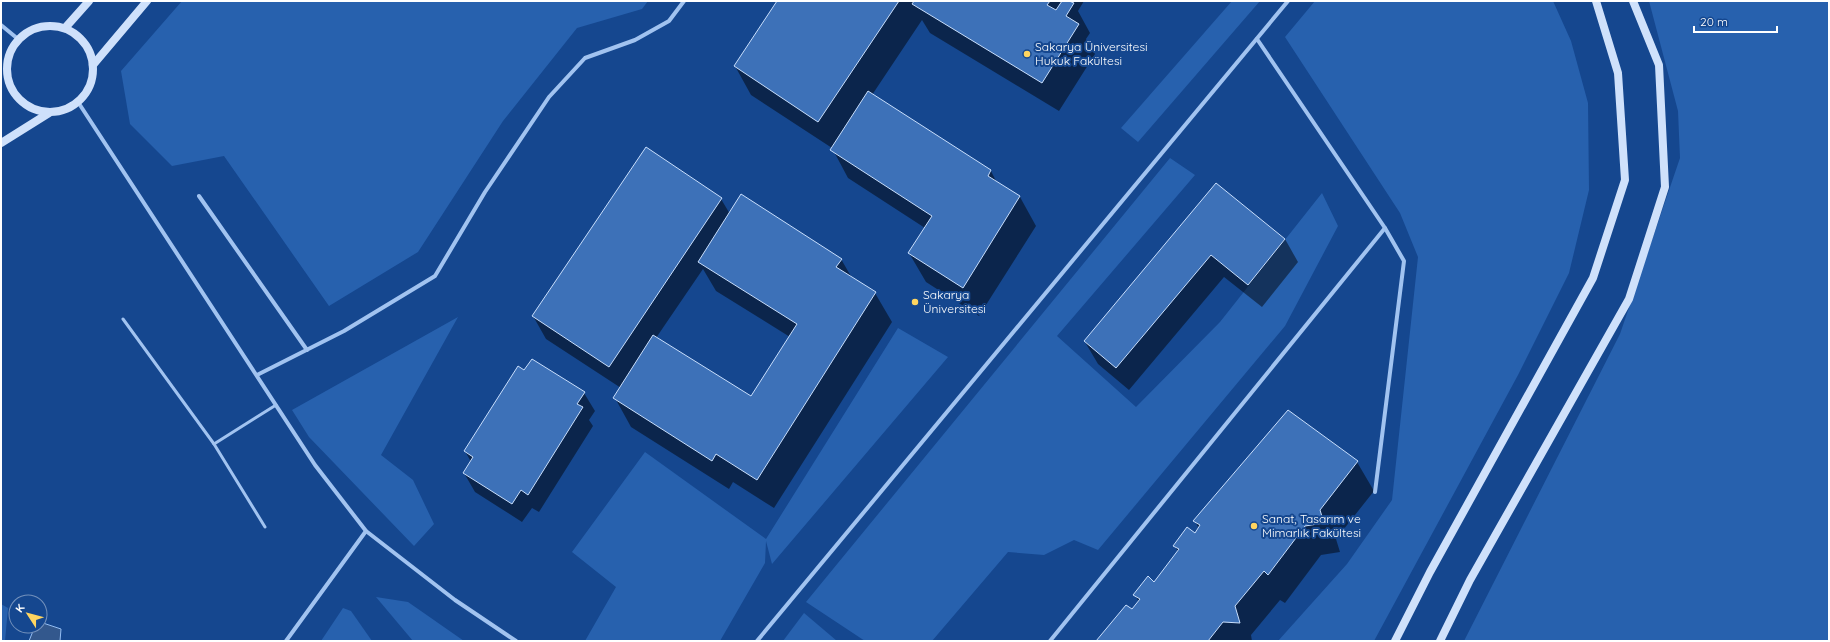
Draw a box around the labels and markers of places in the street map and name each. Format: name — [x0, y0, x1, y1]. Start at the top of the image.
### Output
place label: Sakarya Üniversitesi Hukuk Fakültesi — [1035, 39, 1148, 68]
marker: Sakarya Üniversitesi Hukuk Fakültesi — [1022, 49, 1032, 59]
place label: Sakarya Üniversitesi — [923, 287, 986, 316]
marker: Sakarya Üniversitesi — [910, 297, 920, 307]
place label: Sanat, Tasarım ve Mimarlık Fakültesi — [1262, 511, 1361, 540]
marker: Sanat, Tasarım ve Mimarlık Fakültesi — [1249, 521, 1259, 531]

